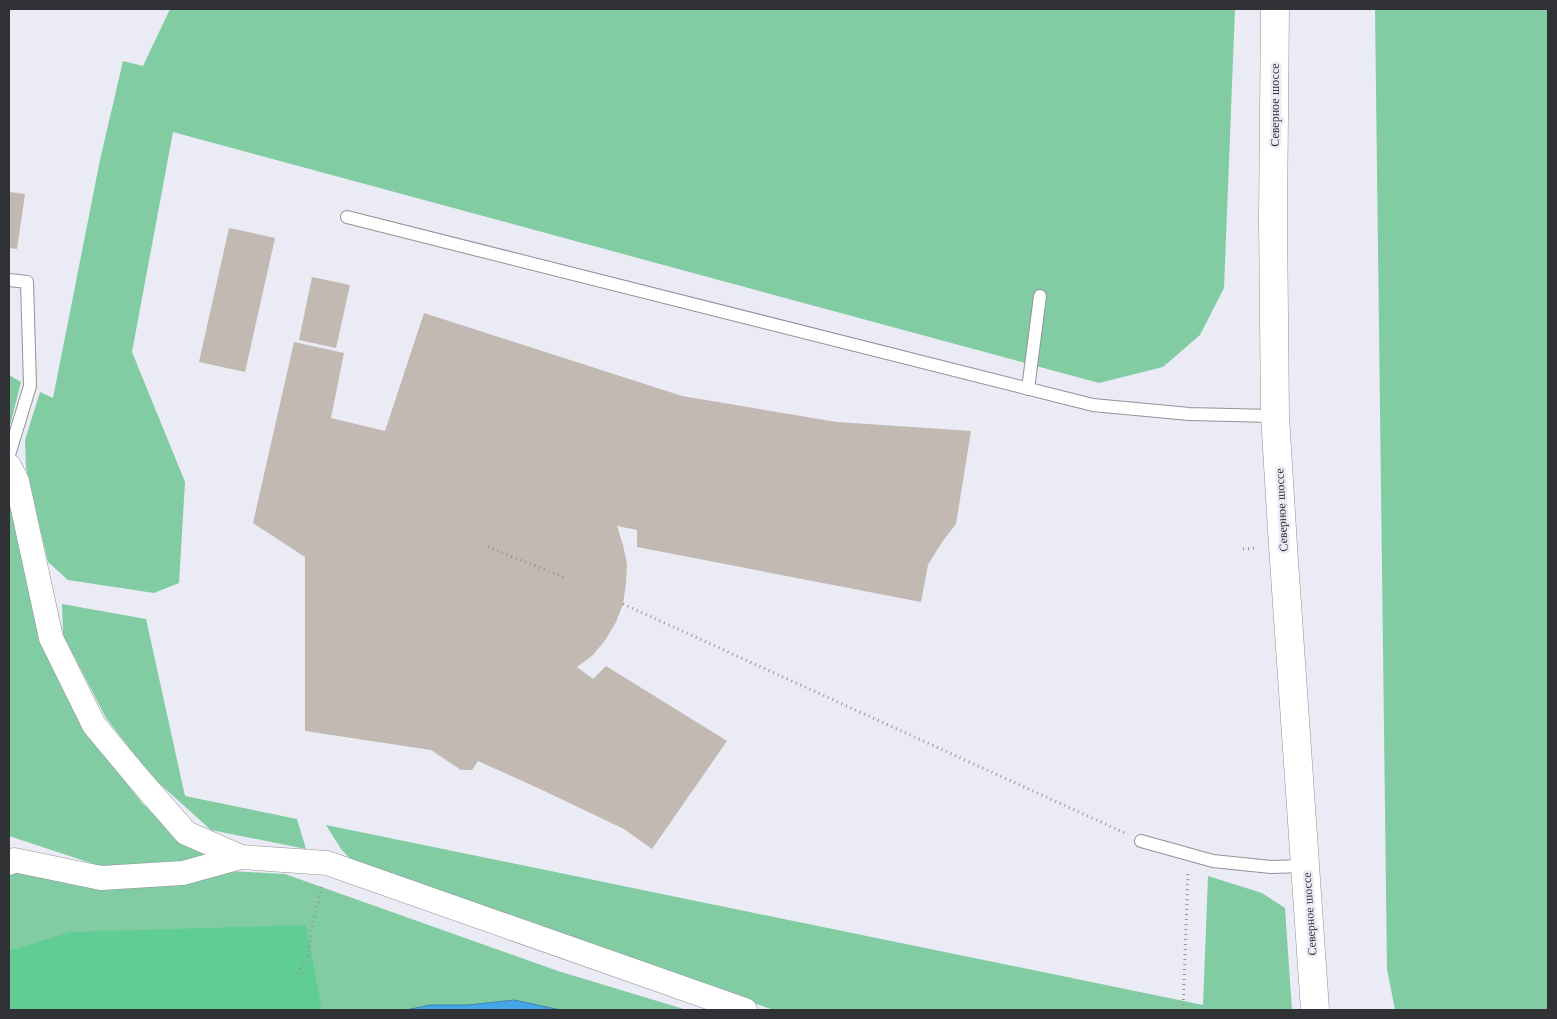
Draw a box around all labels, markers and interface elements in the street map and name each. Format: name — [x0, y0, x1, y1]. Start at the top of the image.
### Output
street label: Северное шоссе — [1267, 63, 1282, 147]
street label: Северное шоссе — [1271, 468, 1291, 552]
street label: Северное шоссе — [1299, 872, 1319, 956]

